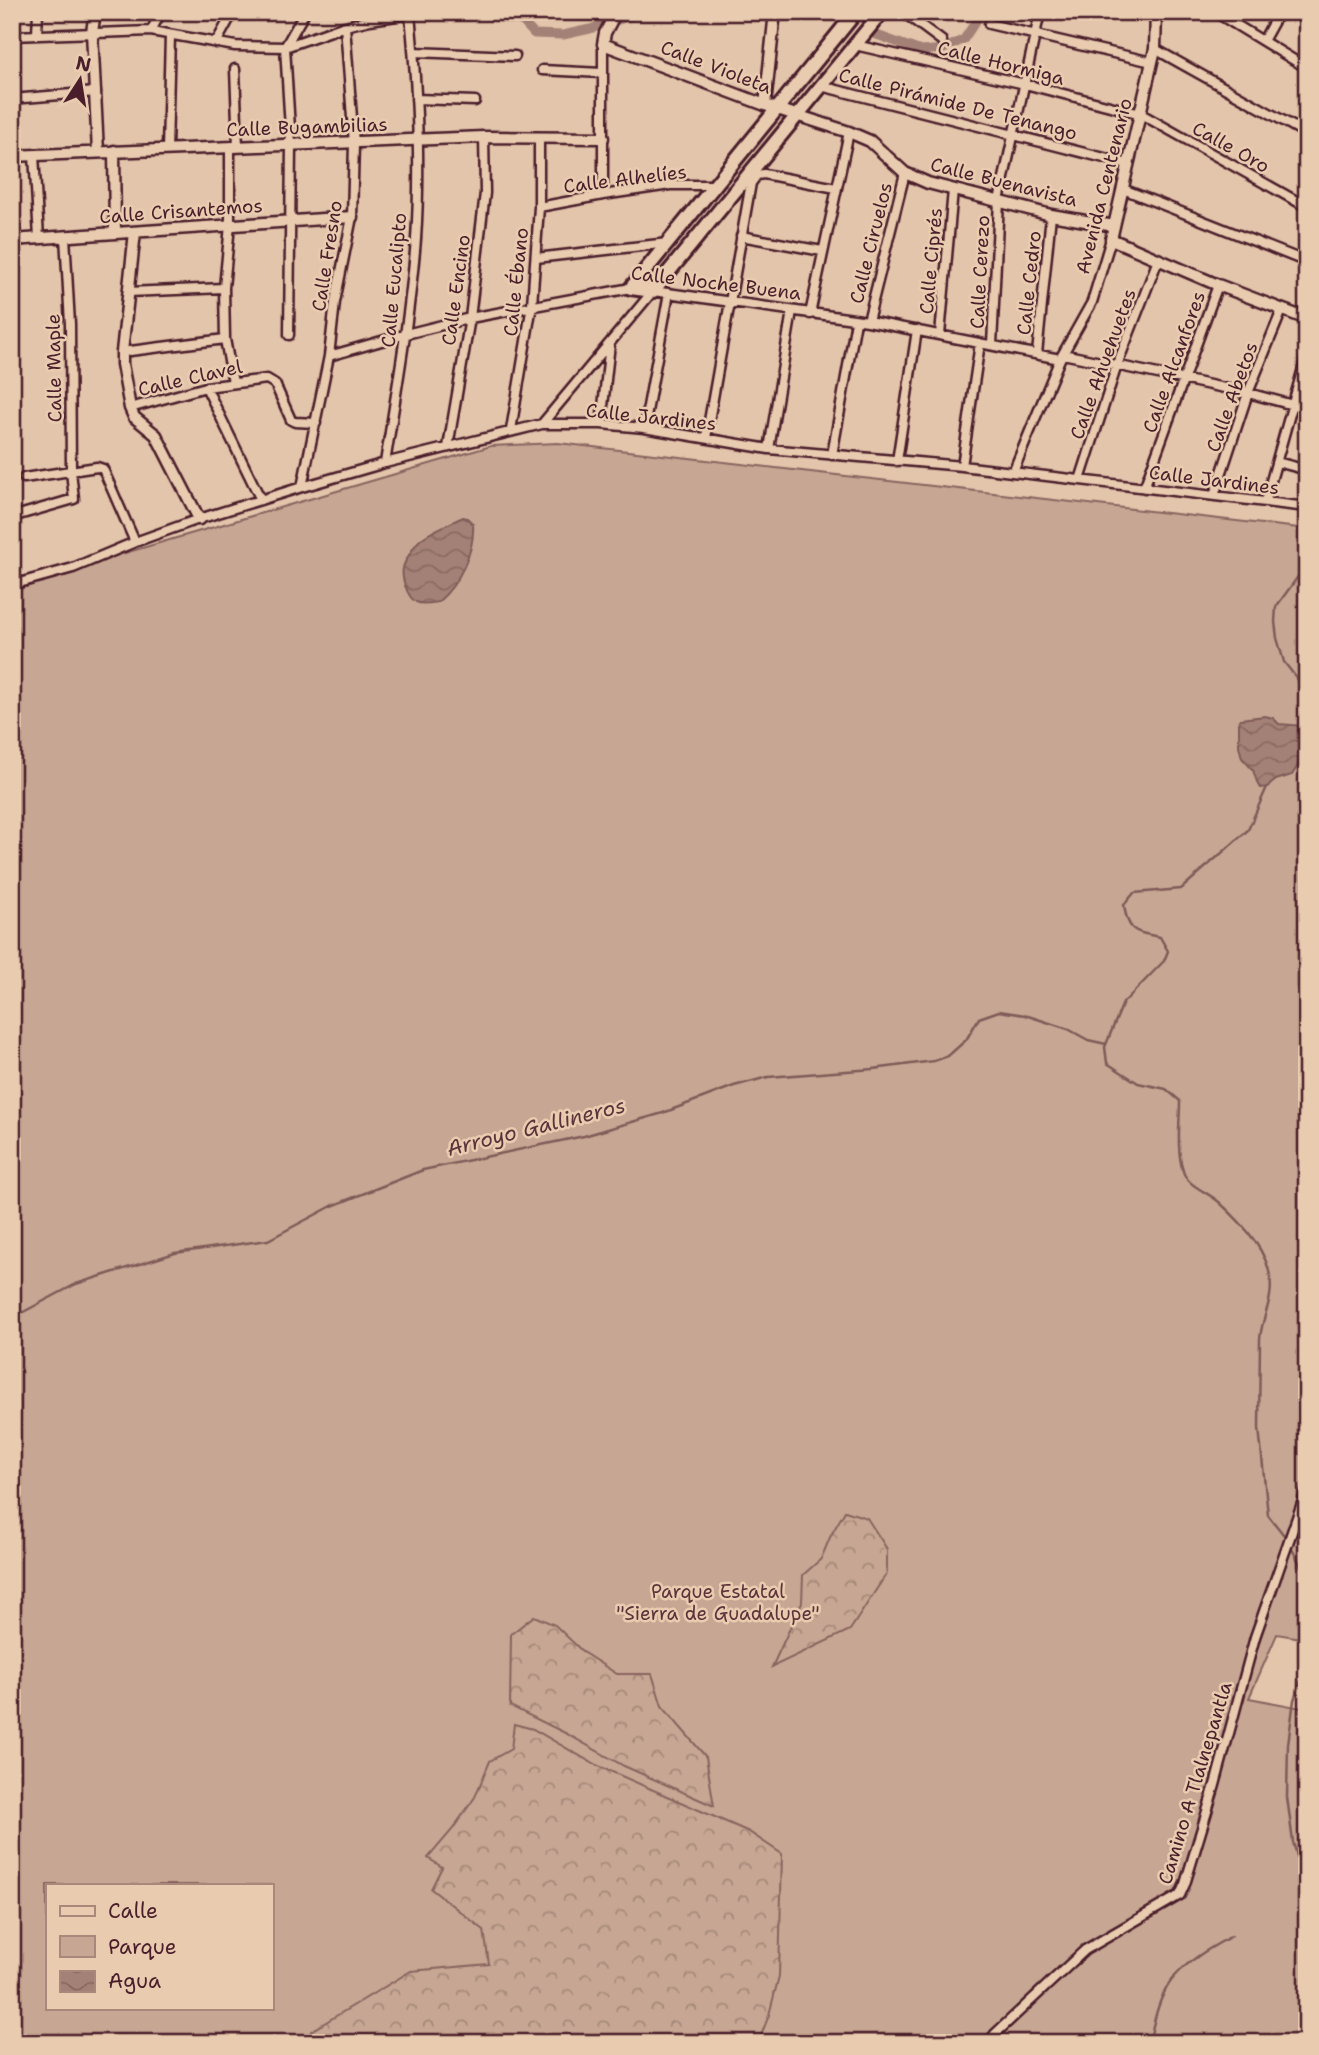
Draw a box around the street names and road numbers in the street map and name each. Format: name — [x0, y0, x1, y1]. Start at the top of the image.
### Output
street label: Calle Violeta — [657, 34, 775, 100]
street label: Calle Hormiga — [935, 35, 1067, 91]
street label: Calle Pirámide De Tenango — [836, 62, 1080, 146]
street label: Avenida Centenario — [1070, 95, 1138, 277]
street label: Calle Bugambilias — [226, 112, 388, 142]
street label: Calle Oro — [1188, 116, 1274, 178]
street label: Calle Buenavista — [928, 152, 1080, 212]
street label: Calle Alhelíes — [562, 159, 688, 199]
street label: Calle Ciruelos — [844, 180, 898, 306]
street label: Calle Crisantemos — [99, 193, 263, 229]
street label: Calle Fresno — [306, 199, 348, 313]
street label: Calle Ciprés — [914, 207, 948, 315]
street label: Calle Eucalipto — [376, 212, 412, 348]
street label: Calle Cerezo — [965, 214, 995, 330]
street label: Calle Ébano — [497, 226, 534, 338]
street label: Calle Cedro — [1011, 230, 1047, 336]
street label: Calle Encino — [436, 233, 476, 347]
street label: Calle Noche Buena — [629, 260, 803, 306]
street label: Calle Ahuehuetes — [1064, 285, 1142, 443]
street label: Calle Alcanfores — [1137, 288, 1211, 436]
street label: Calle Maple — [41, 313, 67, 423]
street label: Calle Abetos — [1201, 338, 1263, 456]
street label: Calle Clavel — [135, 354, 245, 402]
street label: Calle Jardines — [585, 398, 717, 436]
street label: Calle Jardines — [1147, 460, 1281, 500]
street label: Camino A Tlalnepantla — [1152, 1679, 1238, 1887]

